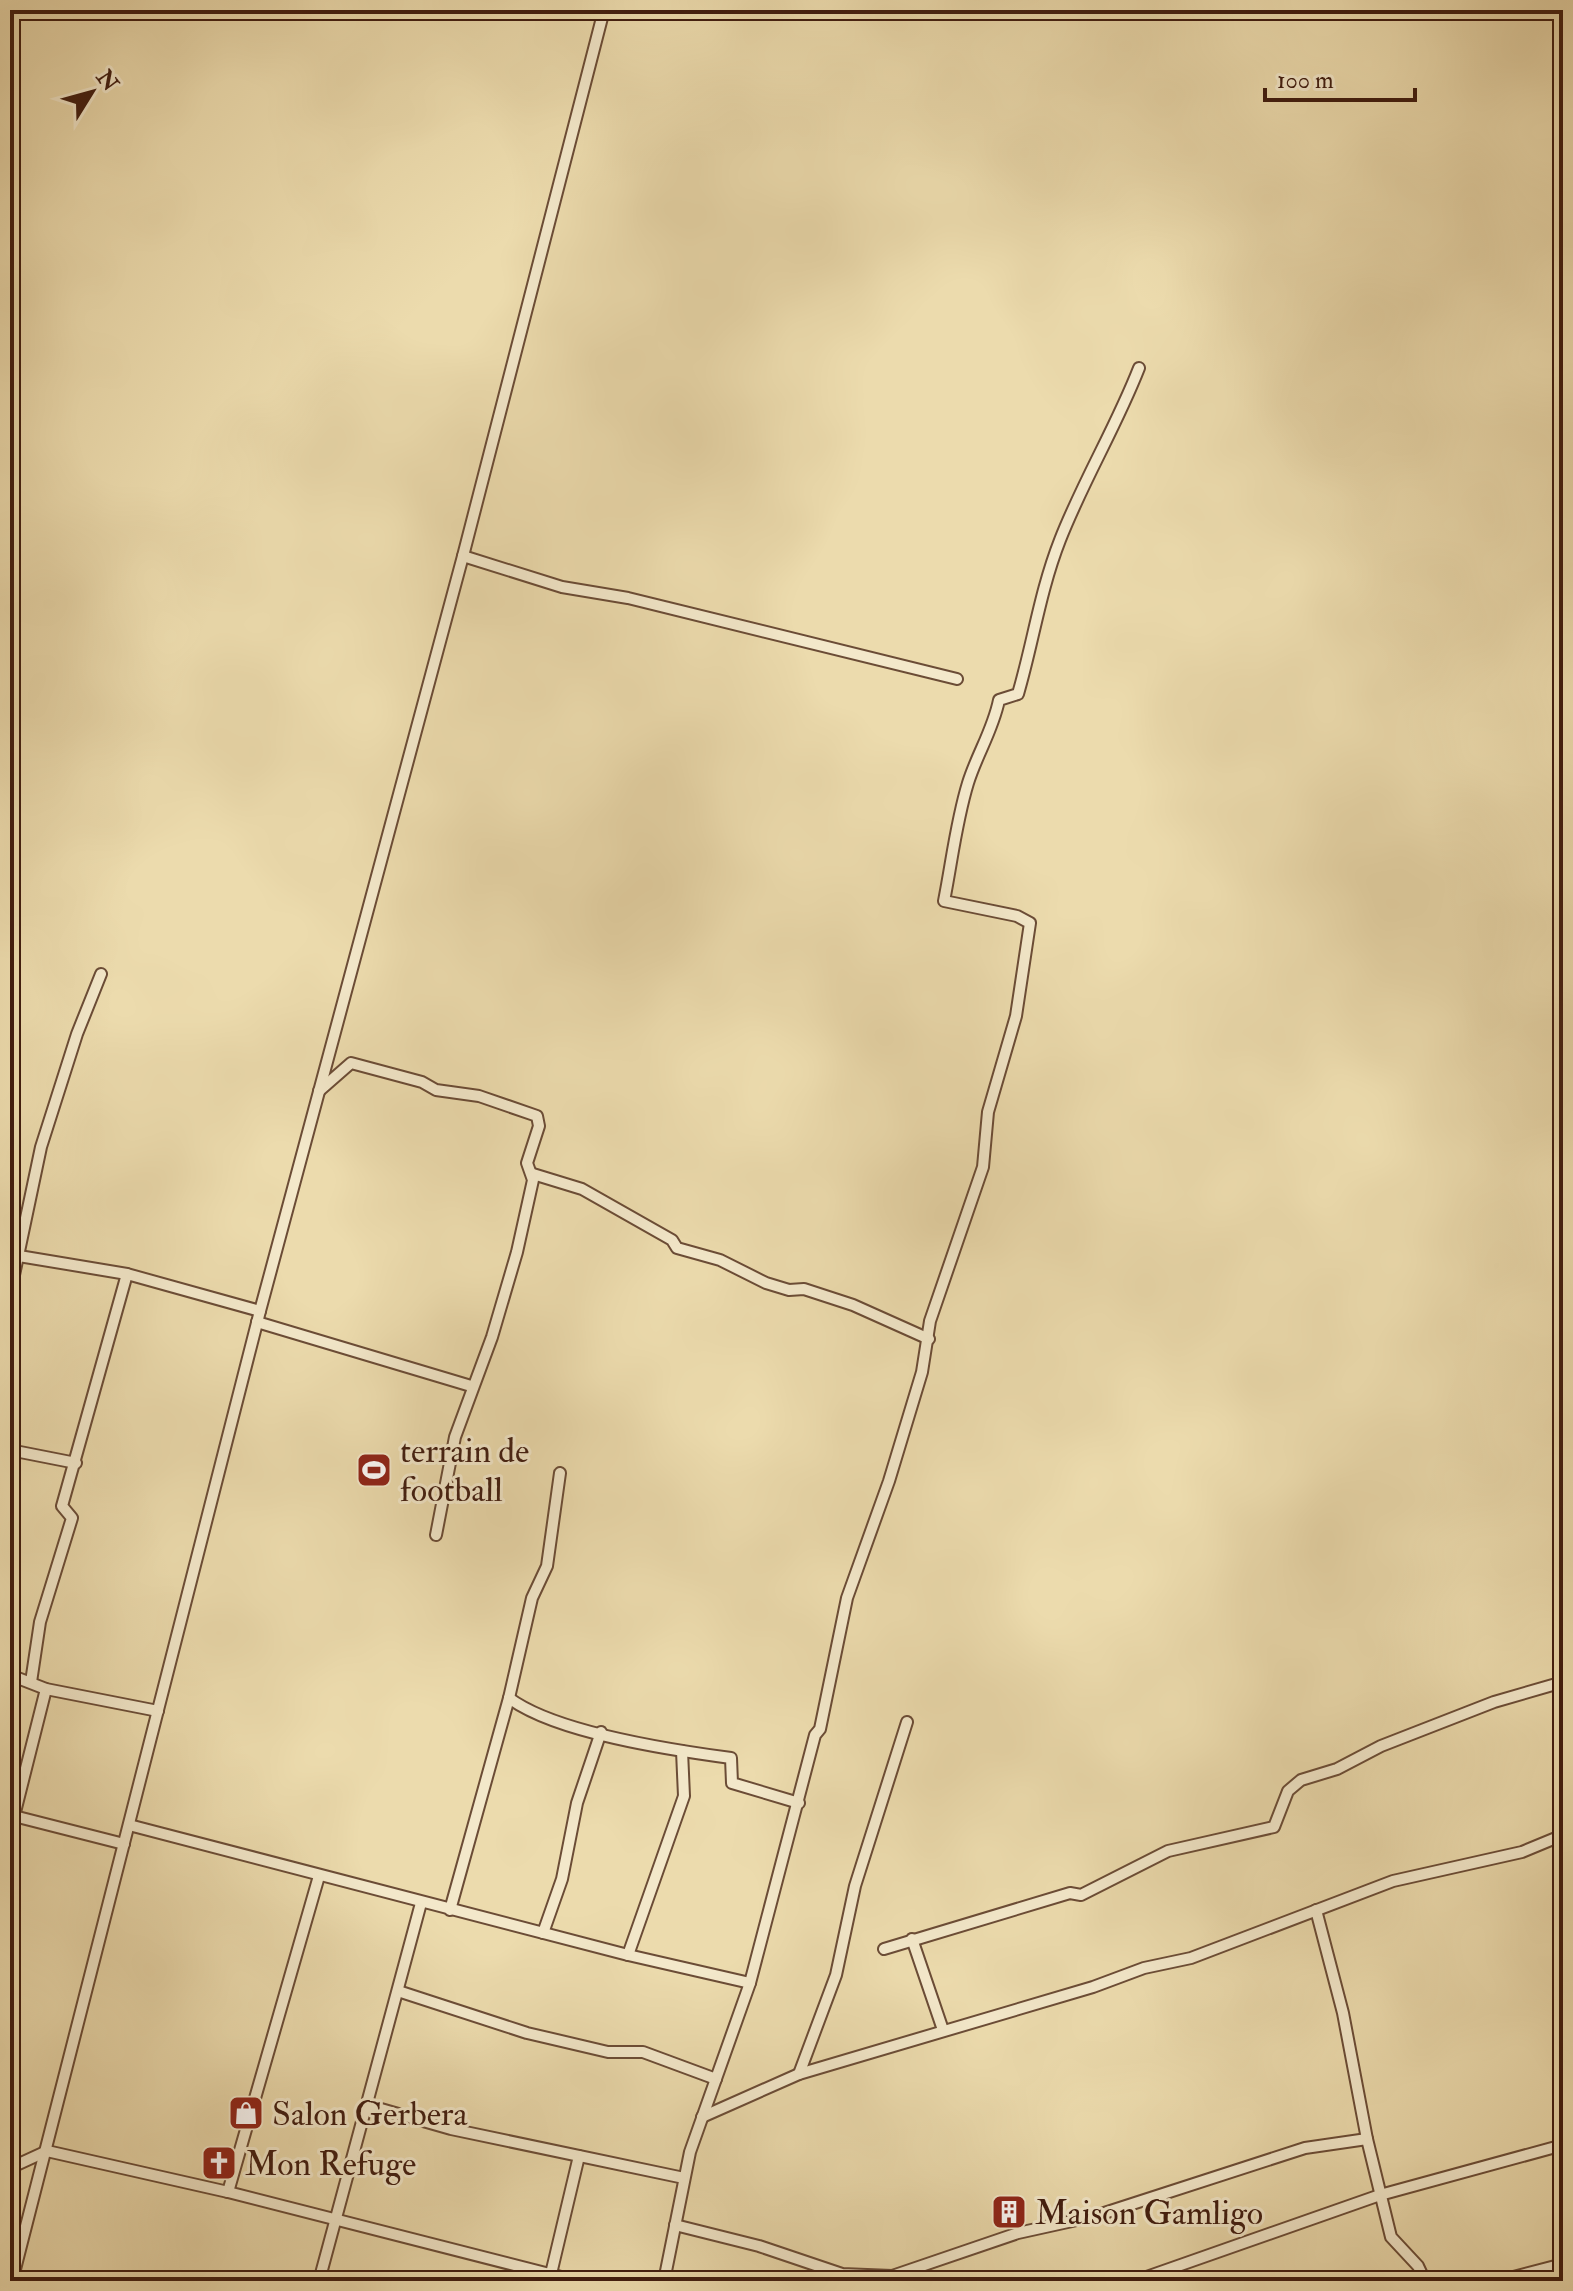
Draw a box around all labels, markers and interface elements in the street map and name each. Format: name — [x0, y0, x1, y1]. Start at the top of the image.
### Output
north arrow — [52, 52, 132, 132]
scale bar — [1265, 52, 1415, 102]
text: N — [89, 63, 124, 97]
text: 100 m — [1277, 65, 1334, 96]
place label: terrain de football — [400, 1430, 529, 1512]
sports icon: terrain de football — [355, 1451, 393, 1489]
place label: Salon Gerbera — [272, 2093, 469, 2136]
shop icon: Salon Gerbera — [227, 2094, 265, 2132]
place label: Mon Refuge — [245, 2143, 416, 2186]
church icon: Mon Refuge — [200, 2144, 238, 2182]
place label: Maison Gamligo — [1035, 2192, 1263, 2235]
building icon: Maison Gamligo — [990, 2193, 1028, 2231]

